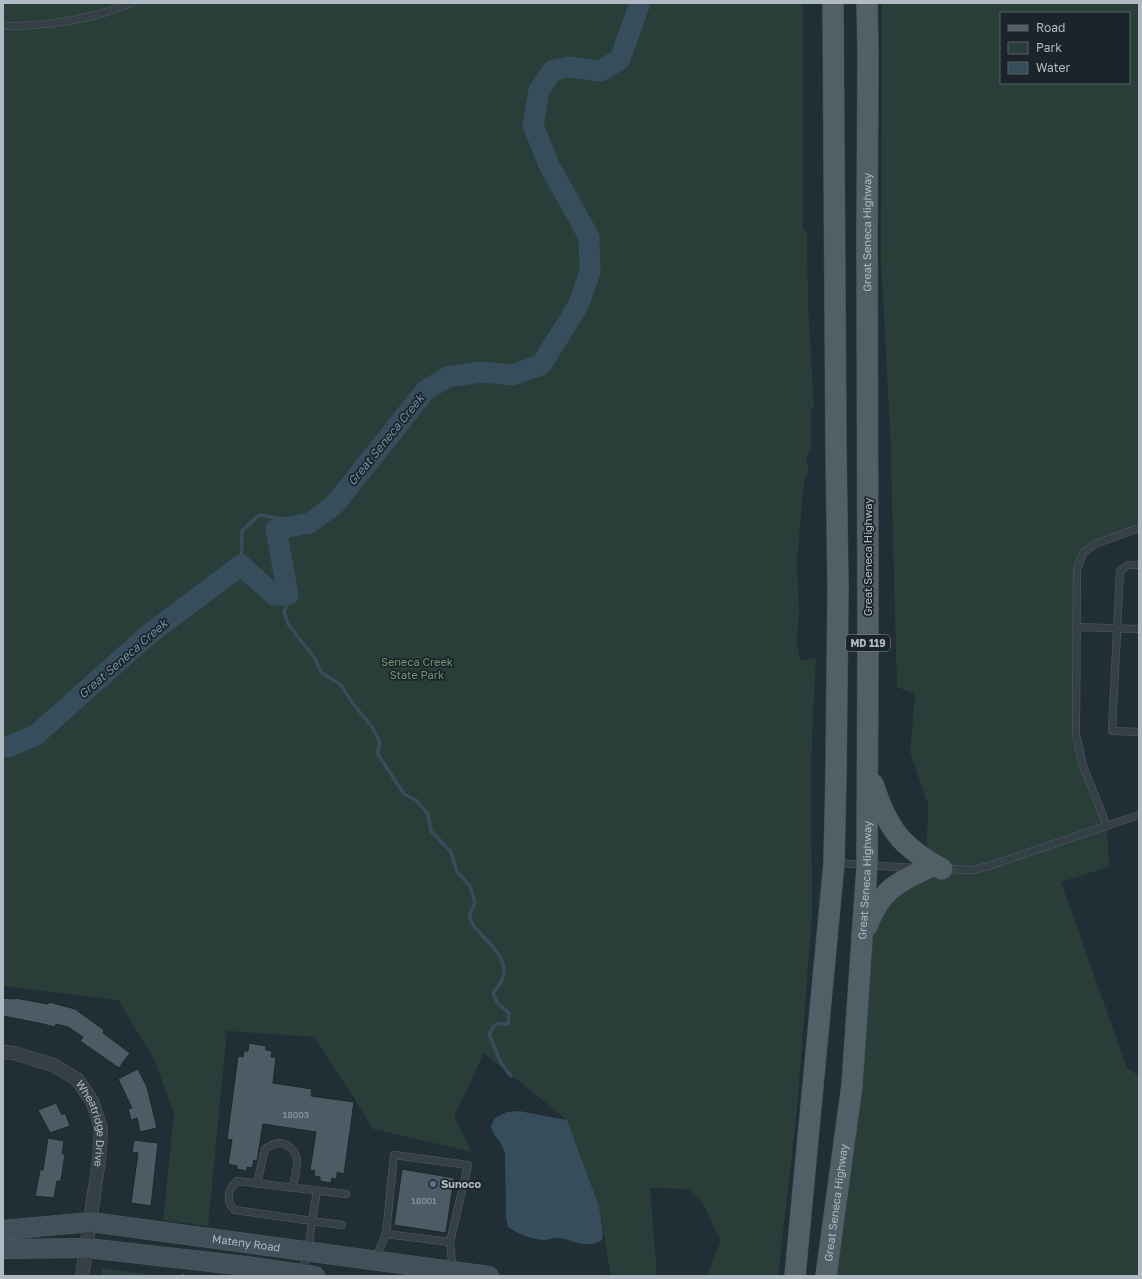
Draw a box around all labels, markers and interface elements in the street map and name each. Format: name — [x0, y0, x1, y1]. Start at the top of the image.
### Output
legend — [1000, 12, 1130, 84]
text: Road — [1036, 20, 1065, 35]
text: Park — [1036, 40, 1062, 55]
text: Water — [1036, 60, 1070, 75]
street label: Great Seneca Highway — [860, 173, 873, 292]
water label: Great Seneca Creek — [344, 390, 428, 488]
street label: Great Seneca Highway — [861, 498, 874, 616]
water label: Great Seneca Creek — [75, 615, 171, 701]
road number: MD 119 — [846, 635, 890, 651]
park label: Seneca Creek State Park — [381, 655, 453, 681]
street label: Great Seneca Highway — [855, 821, 873, 940]
street label: Wheatridge Drive — [73, 1077, 108, 1168]
house number: 18003 — [283, 1109, 309, 1120]
street label: Great Seneca Highway — [821, 1143, 850, 1262]
place label: Sunoco — [441, 1177, 481, 1190]
marker: Sunoco — [428, 1179, 438, 1189]
house number: 18001 — [411, 1195, 437, 1206]
street label: Mateny Road — [211, 1231, 281, 1254]

